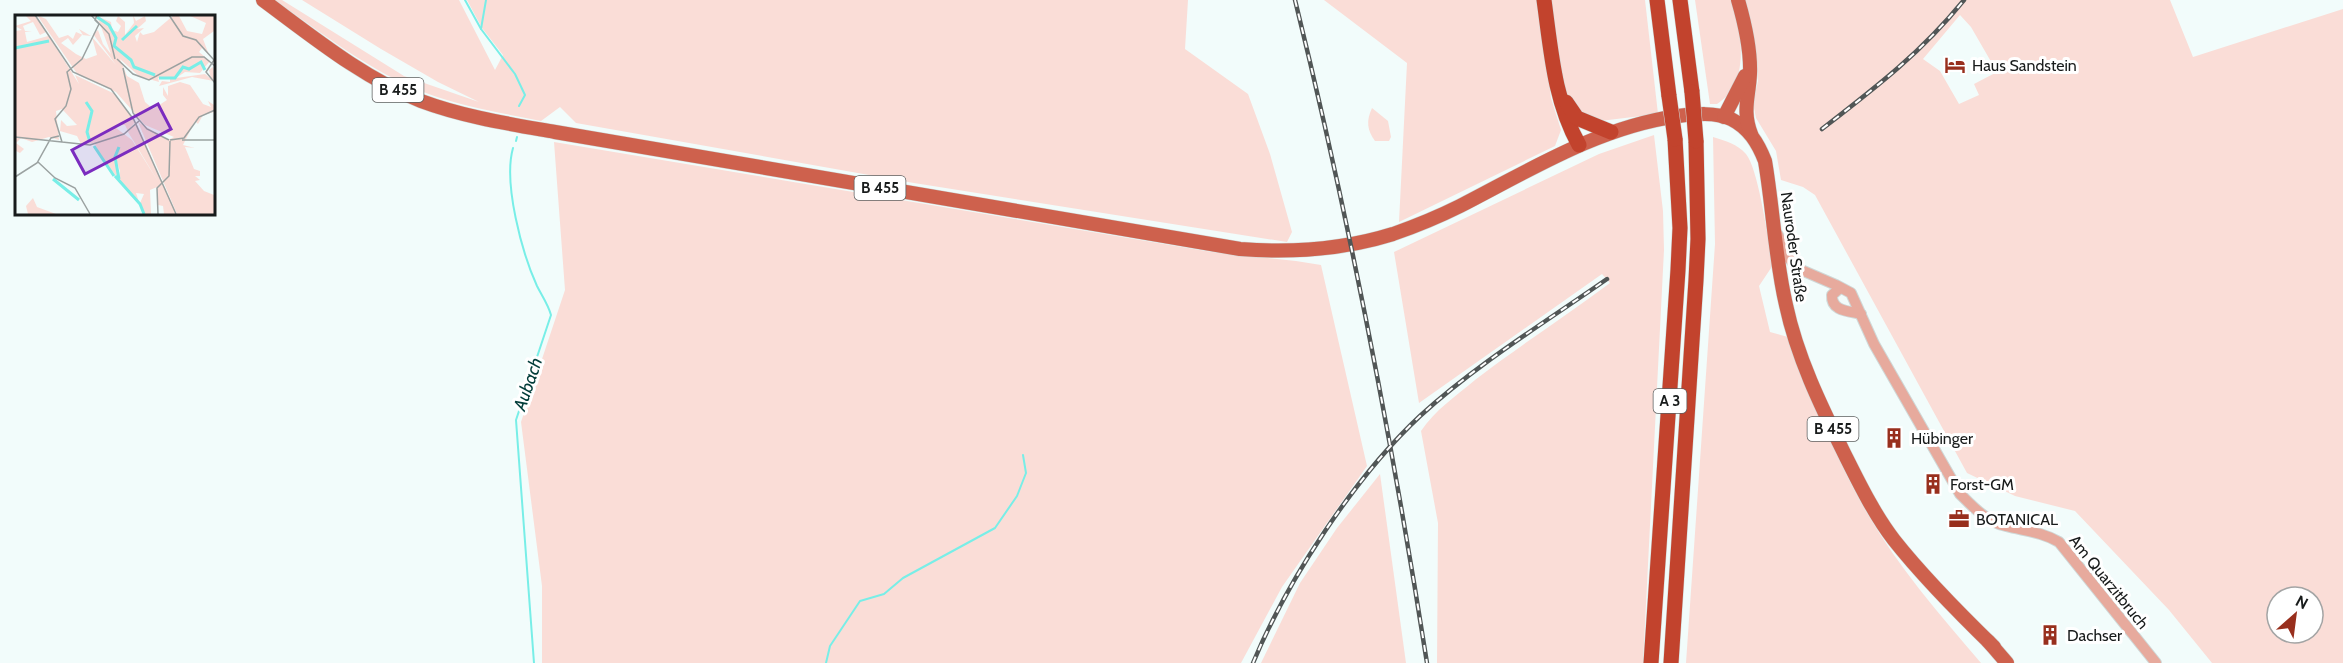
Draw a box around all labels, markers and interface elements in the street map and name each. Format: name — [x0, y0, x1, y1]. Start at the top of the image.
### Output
inset map — [15, 15, 214, 214]
hotel icon: Haus Sandstein — [1943, 53, 1967, 77]
place label: Haus Sandstein — [1972, 56, 2077, 75]
road number: B 455 — [372, 78, 424, 102]
road number: B 455 — [854, 176, 906, 200]
street label: Nauroder Straße — [1777, 191, 1811, 303]
water label: Aubach — [508, 355, 547, 414]
road number: A 3 — [1654, 389, 1686, 413]
road number: B 455 — [1808, 417, 1858, 441]
building icon: Hübinger — [1882, 426, 1906, 450]
place label: Hübinger — [1911, 429, 1974, 448]
building icon: Forst-GM — [1921, 472, 1945, 496]
place label: Forst-GM — [1950, 475, 2014, 494]
office icon: BOTANICAL — [1947, 507, 1971, 531]
place label: BOTANICAL — [1976, 510, 2058, 529]
street label: Am Quarzitbruch — [2065, 531, 2153, 633]
north arrow — [2265, 585, 2325, 645]
text: N — [2292, 591, 2311, 613]
building icon: Dachser — [2038, 623, 2062, 647]
place label: Dachser — [2067, 626, 2123, 645]

